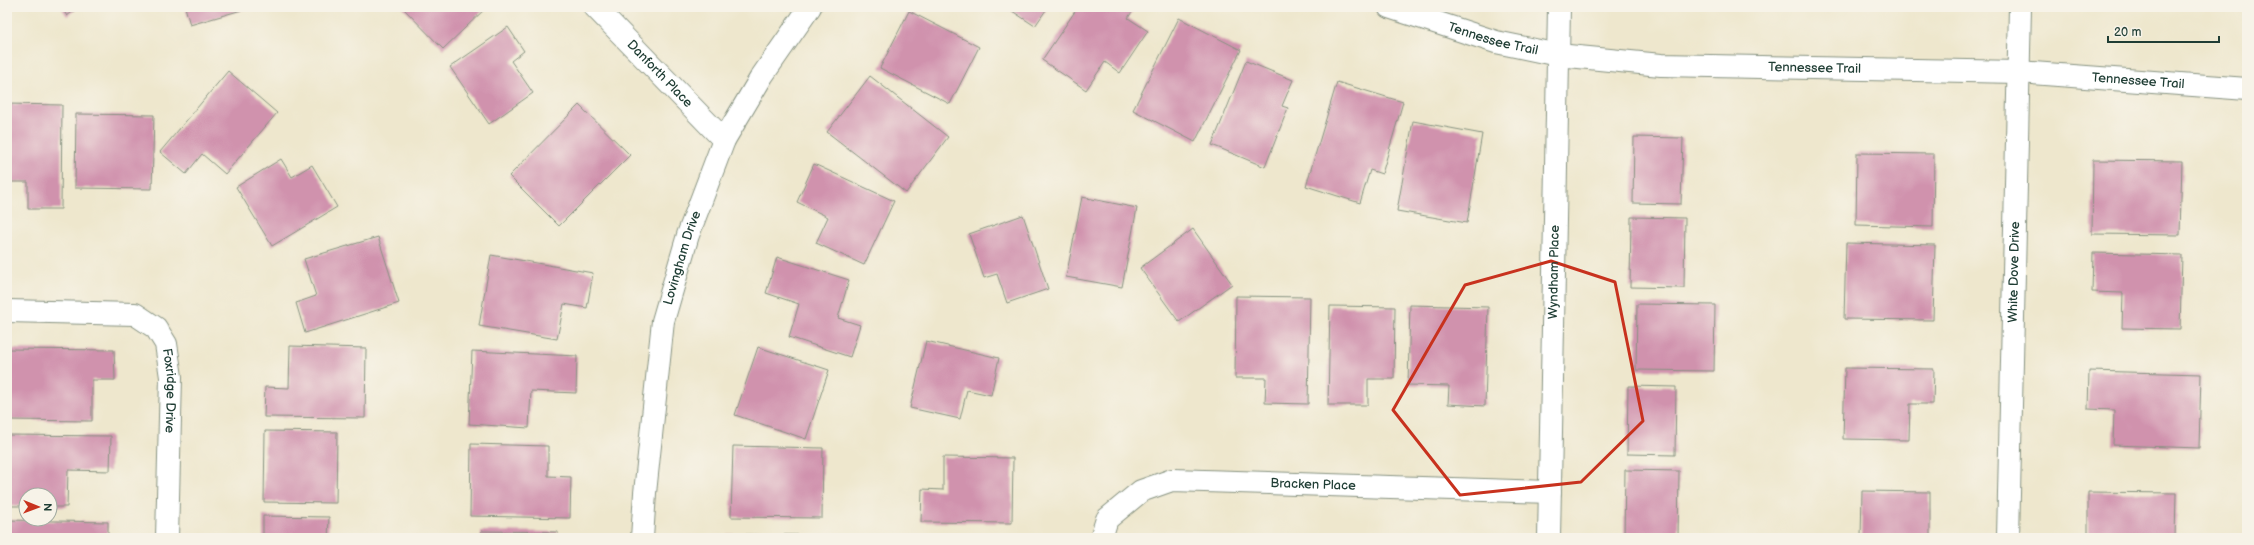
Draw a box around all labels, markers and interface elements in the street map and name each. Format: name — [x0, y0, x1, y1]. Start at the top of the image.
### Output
scale bar — [2108, 18, 2219, 44]
street label: Tennessee Trail — [1446, 19, 1540, 59]
text: 20 m — [2114, 25, 2141, 40]
street label: Danforth Place — [624, 37, 696, 111]
street label: Tennessee Trail — [1768, 59, 1861, 77]
street label: Tennessee Trail — [2091, 69, 2185, 92]
street label: Lovingham Drive — [660, 208, 705, 307]
street label: White Dove Drive — [2005, 221, 2023, 323]
street label: Wyndham Place — [1545, 224, 1563, 319]
street label: Foxridge Drive — [159, 347, 179, 433]
street label: Bracken Place — [1270, 475, 1356, 494]
north arrow — [18, 487, 58, 527]
text: N — [41, 503, 54, 511]

